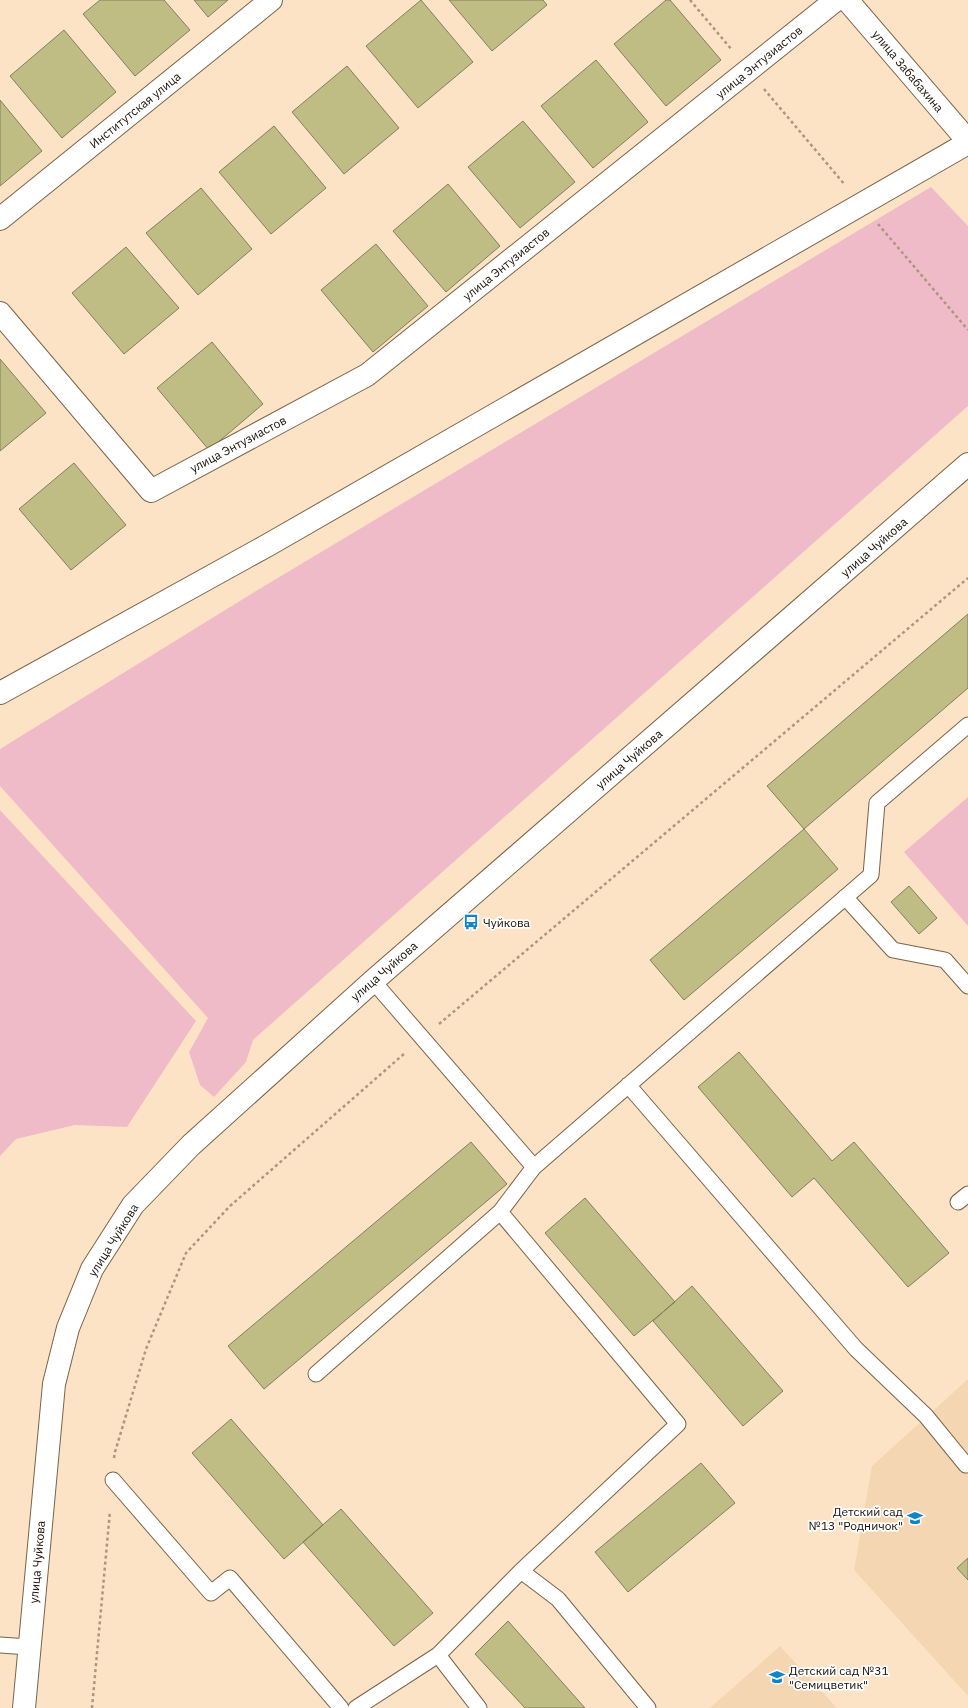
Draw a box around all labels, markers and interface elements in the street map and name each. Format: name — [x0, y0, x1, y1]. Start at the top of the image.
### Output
street label: улица Энтузиастов — [713, 23, 805, 101]
street label: улица Забабахина — [869, 27, 947, 116]
street label: Институтская улица — [86, 68, 184, 151]
street label: улица Энтузиастов — [460, 225, 552, 303]
street label: улица Энтузиастов — [187, 412, 289, 476]
street label: улица Чуйкова — [838, 514, 911, 580]
street label: улица Чуйкова — [593, 726, 666, 792]
bus stop icon: Чуйкова — [462, 913, 480, 931]
place label: Чуйкова — [483, 915, 531, 930]
street label: улица Чуйкова — [348, 938, 421, 1004]
street label: улица Чуйкова — [85, 1200, 142, 1279]
place label: Детский сад №13 "Родничок" — [809, 1504, 903, 1533]
school or university icon: Детский сад №13 "Родничок" — [906, 1509, 924, 1527]
street label: улица Чуйкова — [26, 1519, 48, 1604]
place label: Детский сад №31 "Семицветик" — [789, 1663, 889, 1692]
school or university icon: Детский сад №31 "Семицветик" — [768, 1668, 786, 1686]

